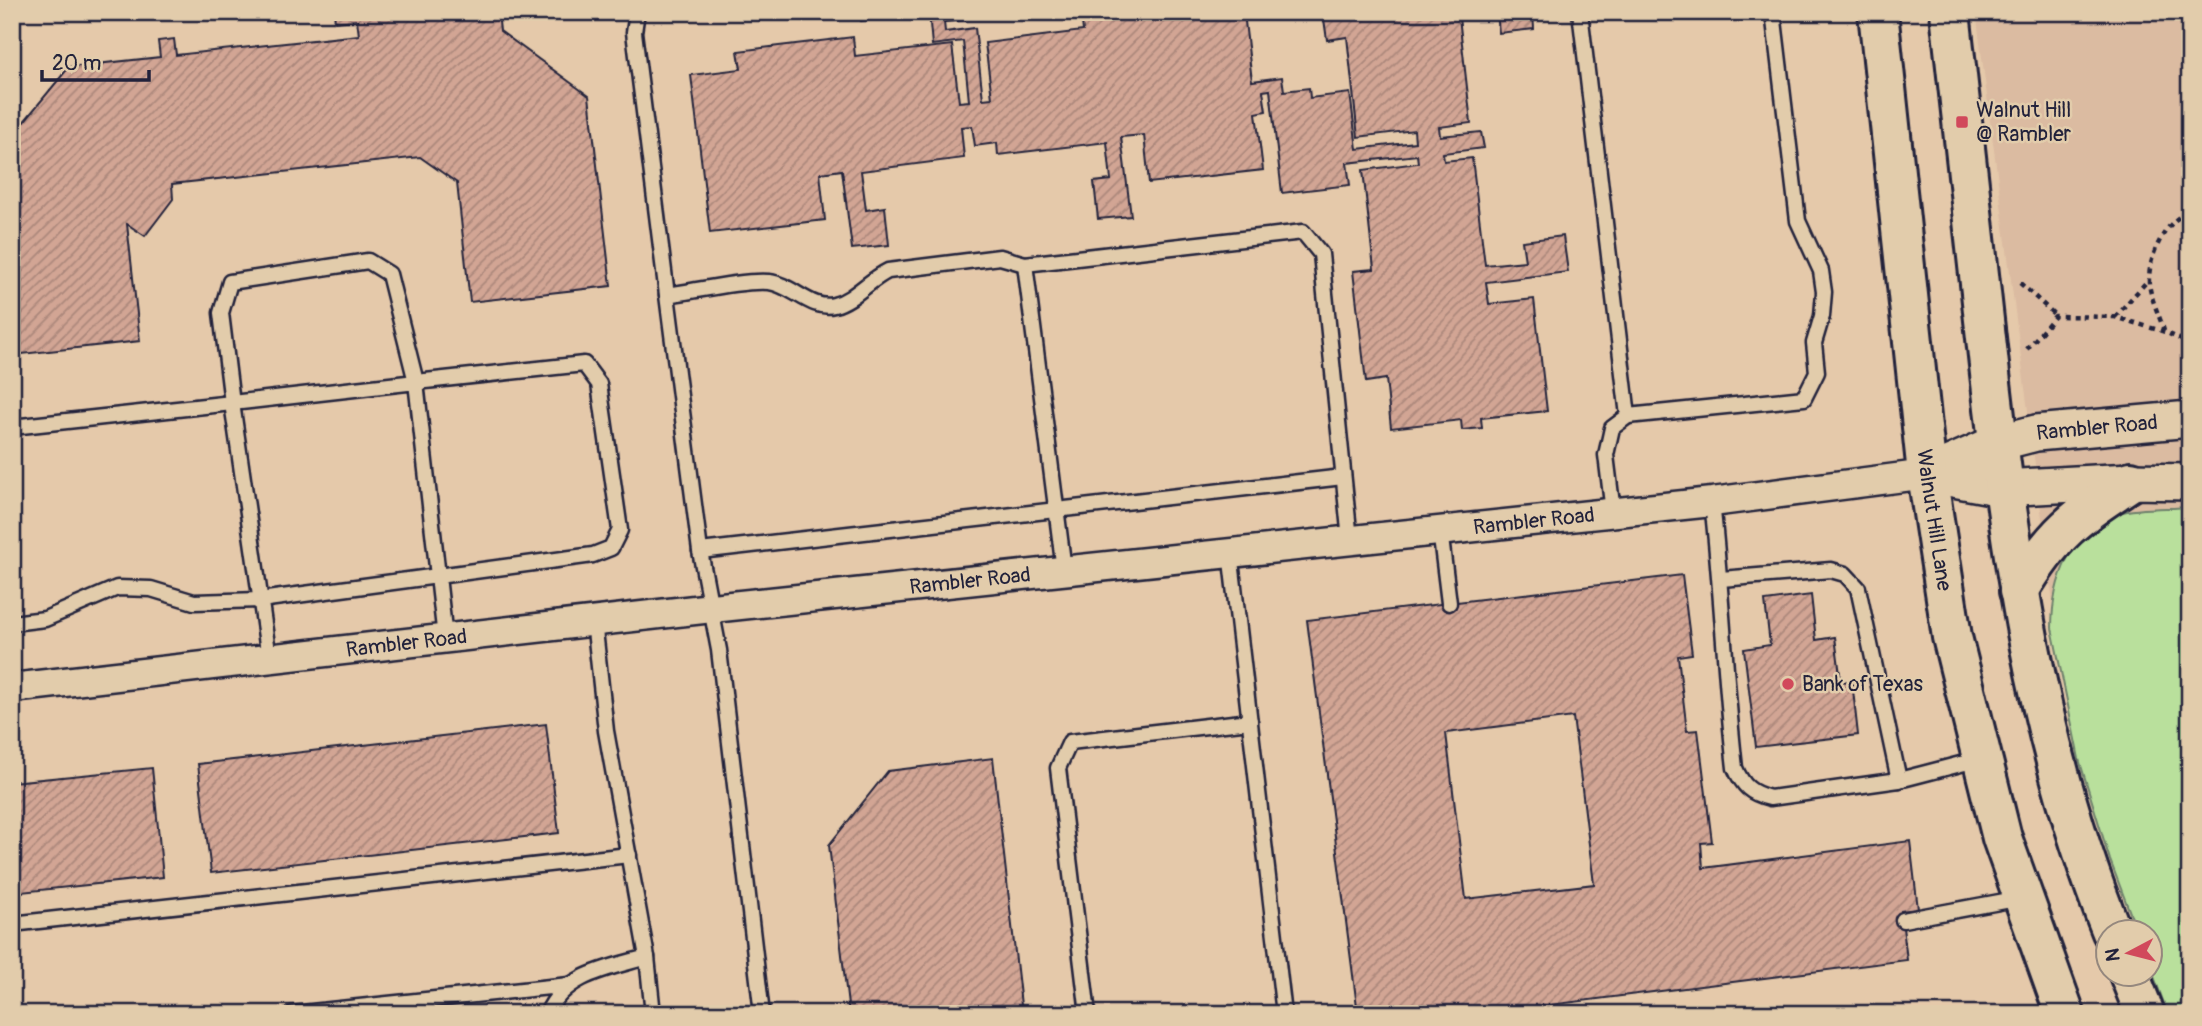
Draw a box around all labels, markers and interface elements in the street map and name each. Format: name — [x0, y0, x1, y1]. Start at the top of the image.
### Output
scale bar — [42, 38, 149, 82]
text: 20 m — [52, 50, 101, 77]
place label: Walnut Hill @ Rambler — [1976, 97, 2072, 148]
marker: Walnut Hill @ Rambler — [1954, 114, 1970, 130]
street label: Rambler Road — [2035, 409, 2159, 446]
street label: Walnut Hill Lane — [1911, 448, 1958, 593]
street label: Rambler Road — [1472, 501, 1596, 541]
street label: Rambler Road — [908, 561, 1032, 600]
street label: Rambler Road — [344, 623, 468, 663]
place label: Bank of Texas — [1802, 671, 1924, 698]
marker: Bank of Texas — [1780, 676, 1796, 692]
north arrow — [2094, 918, 2164, 988]
text: N — [2100, 947, 2126, 963]

